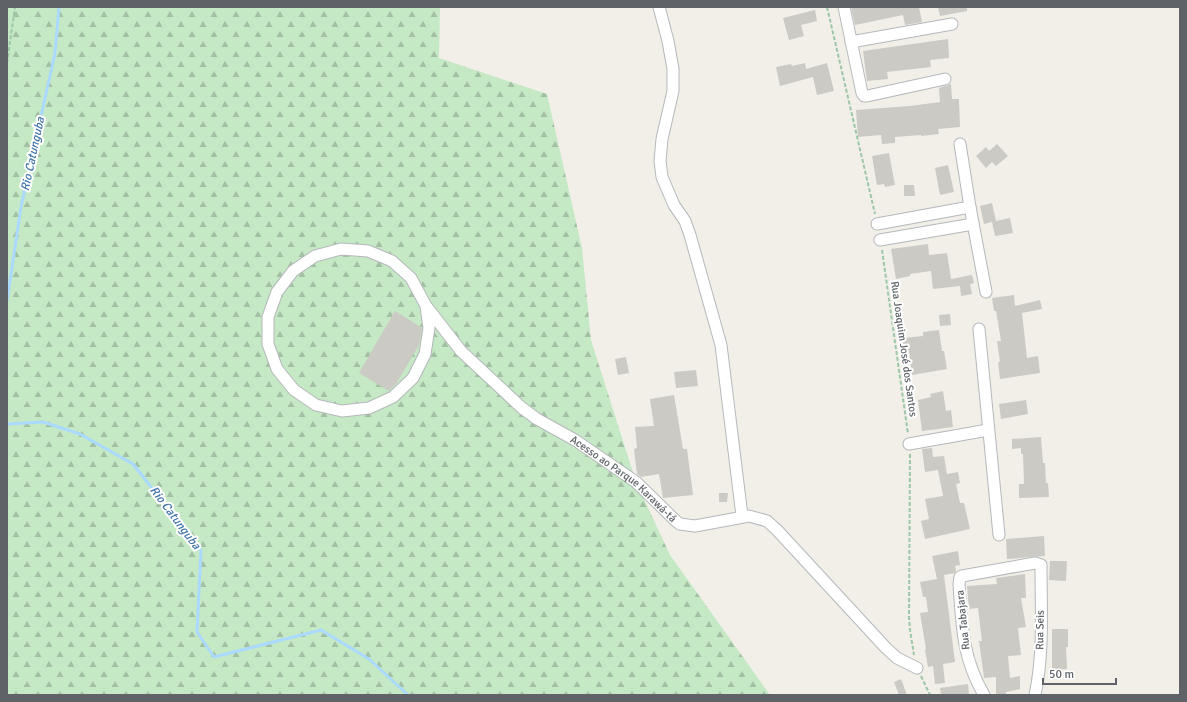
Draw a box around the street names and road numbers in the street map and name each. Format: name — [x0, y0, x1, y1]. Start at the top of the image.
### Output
street label: Rua Joaquim José dos Santos — [888, 280, 920, 418]
street label: Acesso ao Parque Karawá-tá — [568, 432, 680, 525]
street label: Rua Tabajara — [953, 589, 973, 651]
street label: Rua Seis — [1033, 610, 1047, 650]

